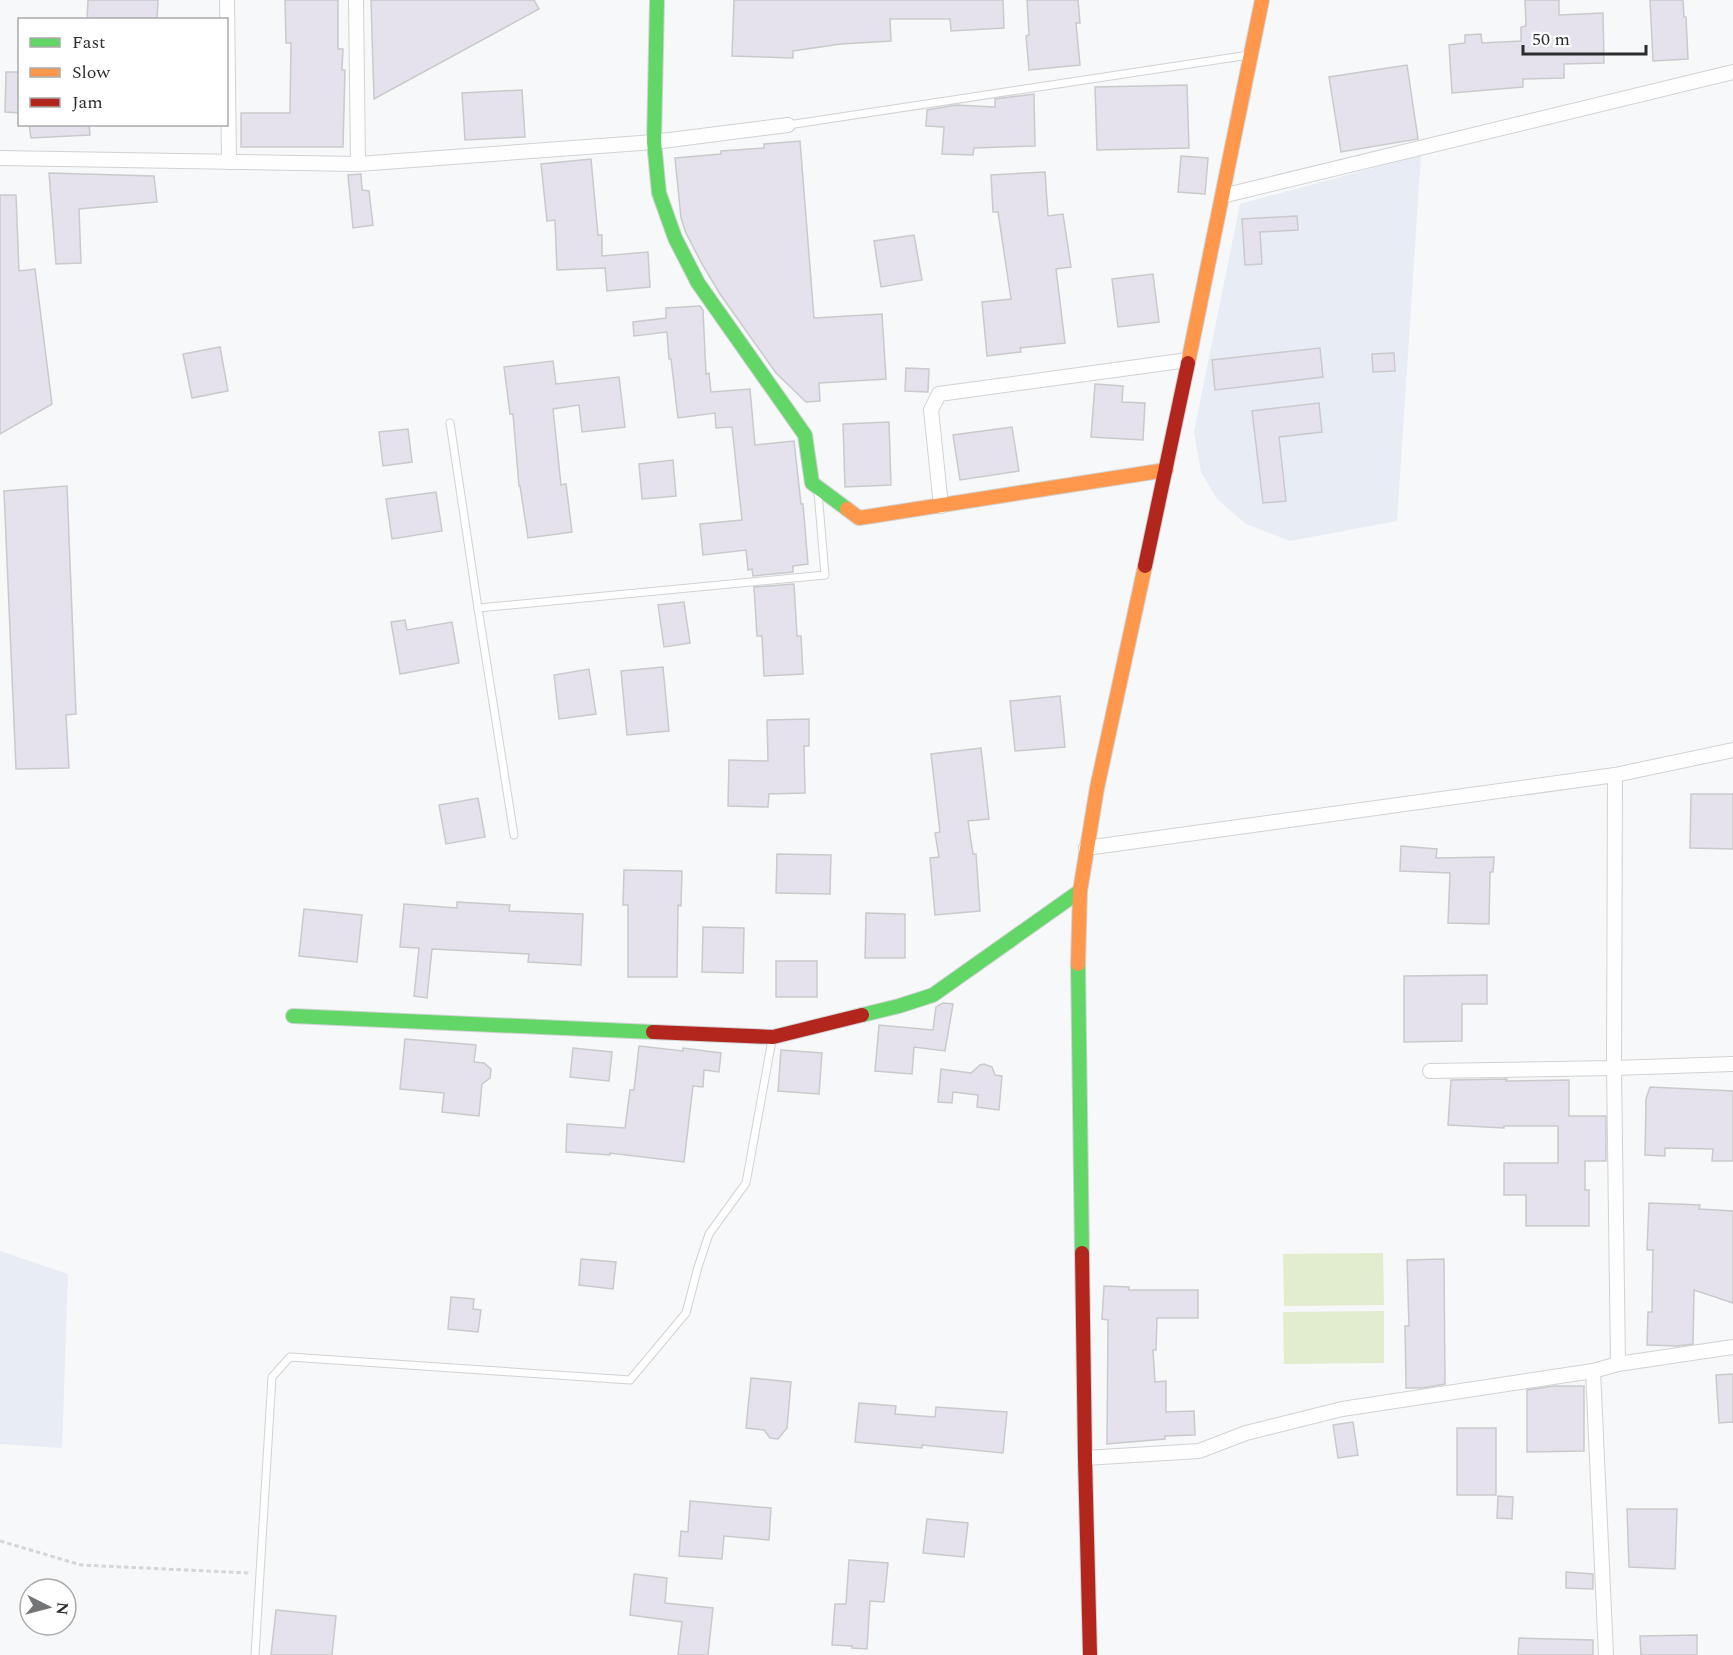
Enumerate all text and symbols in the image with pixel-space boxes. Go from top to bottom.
legend [18,18,228,126]
scale bar [1523,18,1646,56]
text: 50 m [1532,26,1570,53]
text: Fast [72,29,105,56]
text: Slow [72,59,111,86]
text: Jam [72,89,103,116]
north arrow [18,1577,78,1637]
text: N [49,1601,75,1616]

